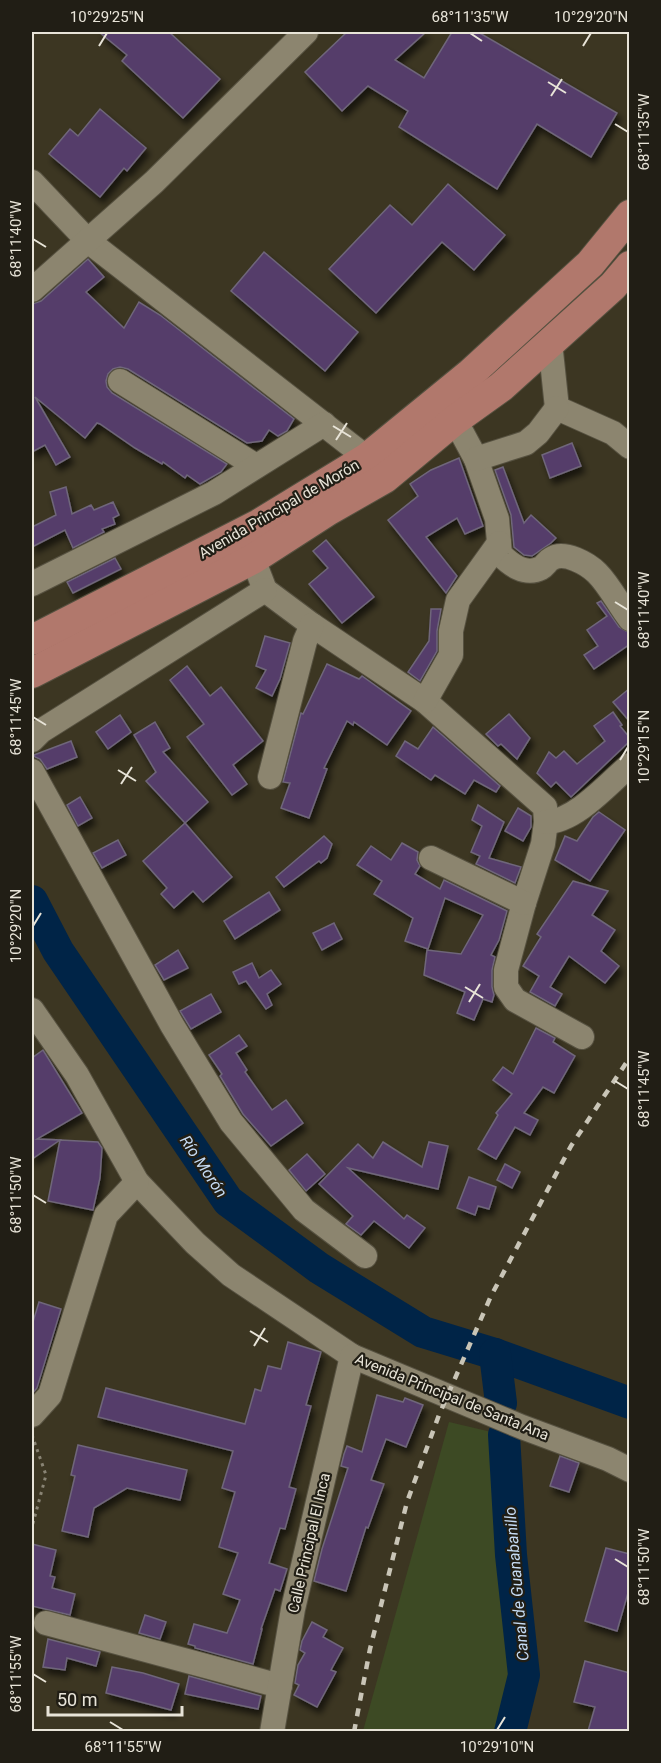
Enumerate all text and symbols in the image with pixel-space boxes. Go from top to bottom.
text: 10°29'25"N [70,8,144,26]
text: 68°11'35"W [432,8,508,26]
text: 10°29'20"N [554,8,628,26]
text: 68°11'35"W [635,94,653,170]
text: 68°11'40"W [7,201,25,277]
street label: Avenida Principal de Morón [196,456,362,562]
text: 68°11'40"W [635,572,653,648]
text: 68°11'45"W [7,679,25,755]
text: 10°29'15"N [635,710,653,784]
text: 10°29'20"N [7,889,25,963]
text: 68°11'45"W [635,1051,653,1127]
water label: Río Morón [176,1131,231,1201]
text: 68°11'50"W [7,1157,25,1233]
street label: Avenida Principal de Santa Ana [353,1350,551,1444]
street label: Calle Principal El Inca [284,1471,334,1615]
water label: Canal de Guanabanillo [500,1506,533,1662]
text: 68°11'50"W [635,1529,653,1605]
text: 68°11'55"W [7,1636,25,1712]
scale bar [48,1679,182,1717]
text: 50 m [57,1689,97,1710]
text: 68°11'55"W [85,1738,161,1756]
text: 10°29'10"N [460,1738,534,1756]

